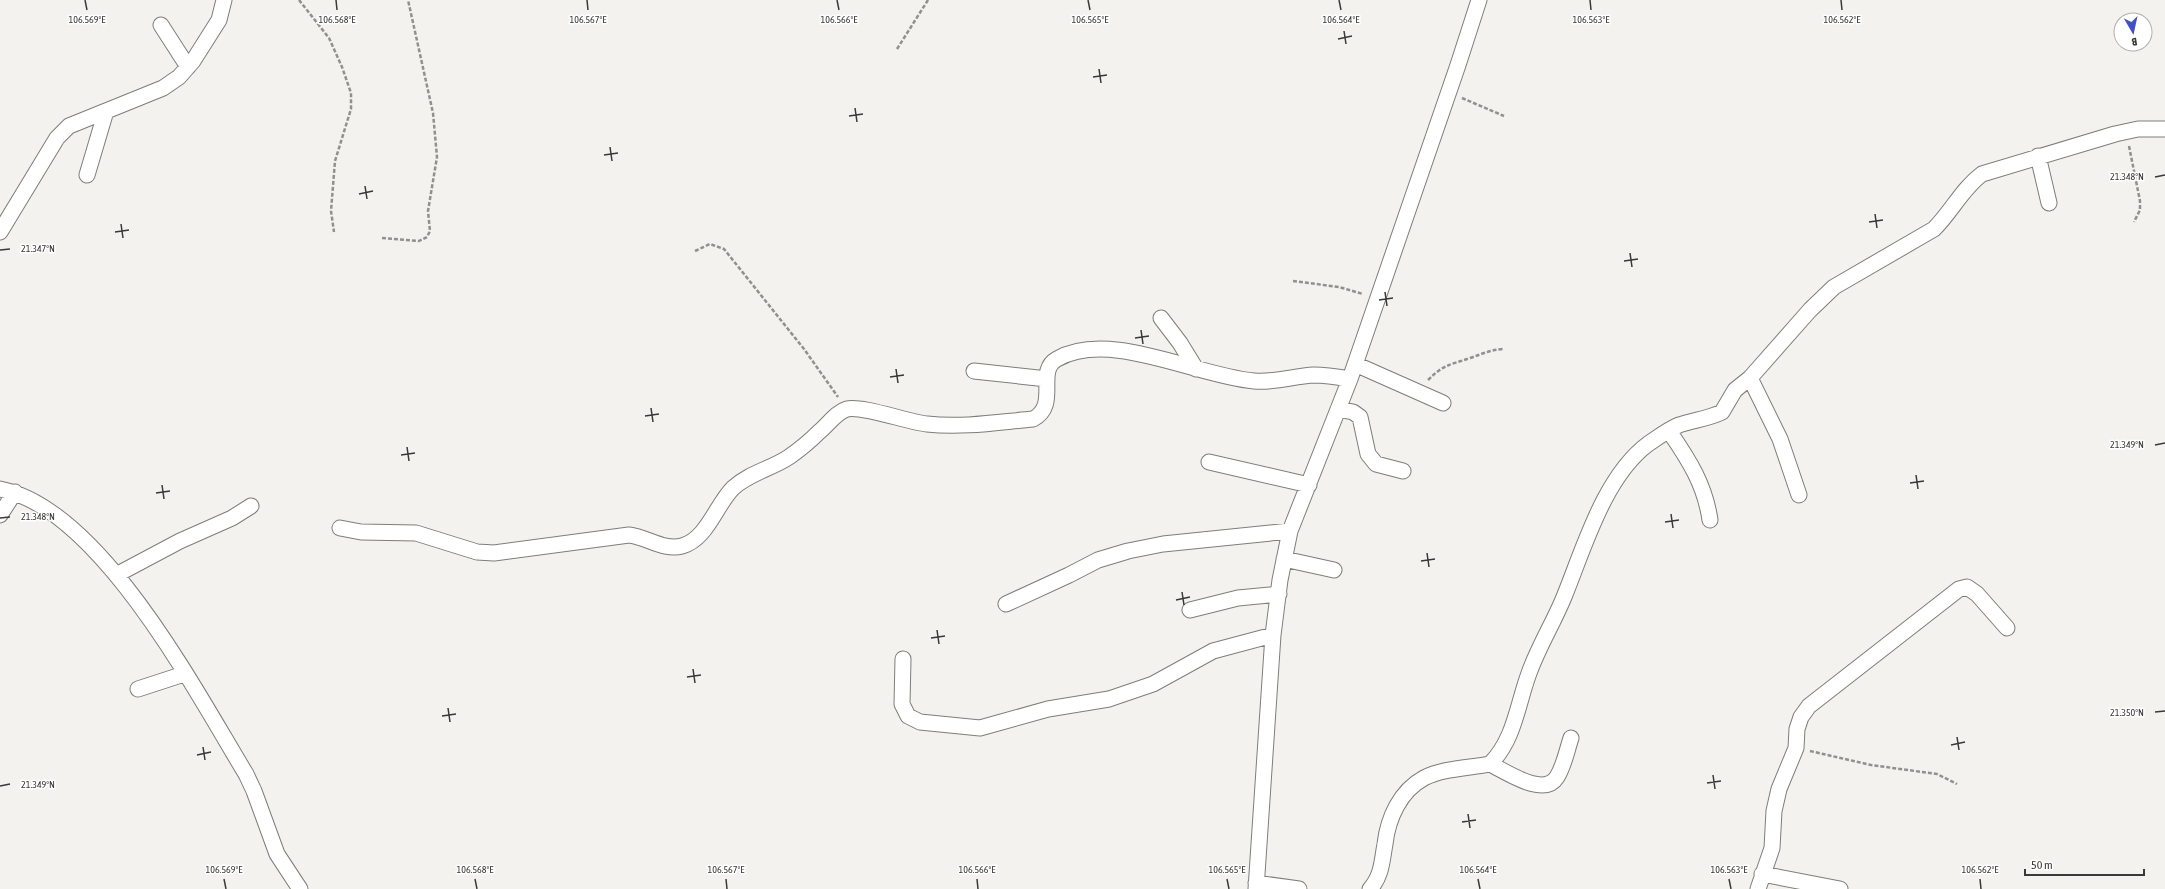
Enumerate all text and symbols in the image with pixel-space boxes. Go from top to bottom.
north arrow [2113,12,2153,52]
text: 106.569°E [69,14,106,25]
text: 106.568°E [319,14,356,25]
text: 106.567°E [570,14,607,25]
text: 106.566°E [821,14,858,25]
text: 106.565°E [1072,14,1109,25]
text: 106.564°E [1323,14,1360,25]
text: 106.563°E [1573,14,1610,25]
text: 106.562°E [1824,14,1861,25]
text: B [2130,36,2138,48]
text: 21.348°N [2110,171,2144,182]
text: 21.347°N [21,243,55,254]
text: 21.349°N [2110,439,2144,450]
text: 21.348°N [21,511,55,522]
text: 21.350°N [2110,707,2144,718]
text: 21.349°N [21,779,55,790]
scale bar [2025,851,2144,877]
text: 50 m [2031,858,2053,872]
text: 106.569°E [206,864,243,875]
text: 106.568°E [457,864,494,875]
text: 106.567°E [708,864,745,875]
text: 106.566°E [959,864,996,875]
text: 106.565°E [1209,864,1246,875]
text: 106.564°E [1460,864,1497,875]
text: 106.563°E [1711,864,1748,875]
text: 106.562°E [1962,864,1999,875]

